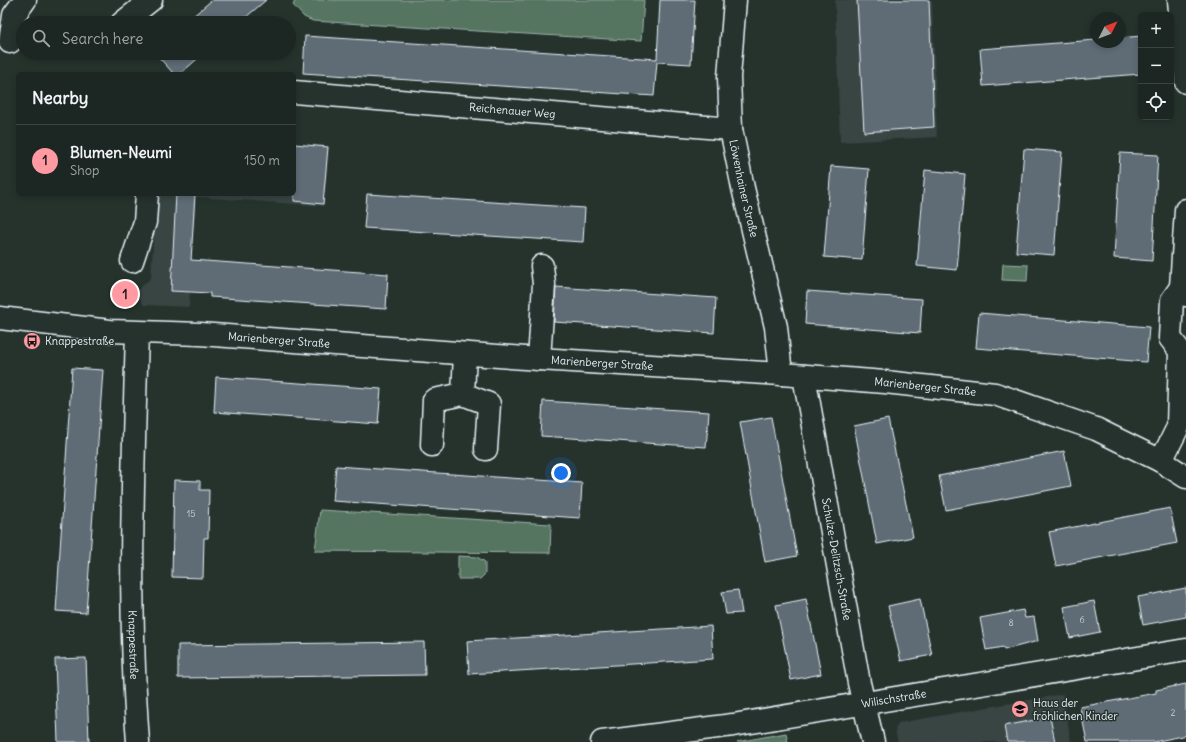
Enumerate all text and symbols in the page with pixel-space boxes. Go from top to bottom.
north arrow [1090,12,1126,48]
map controls [1138,12,1174,120]
button: + [1138,12,1174,48]
search box [16,16,296,60]
icon: search [30,27,52,49]
text: Search here [62,29,143,48]
button: − [1138,48,1174,84]
button: locate [1138,84,1174,120]
text: Nearby [32,87,88,109]
street label: Reichenauer Weg [468,100,556,121]
street label: Löwenhainer Straße [726,138,761,239]
text: Blumen-Neumi [70,143,172,162]
text: 1 [42,152,48,169]
text: 150 m [244,152,280,169]
text: Shop [70,162,99,179]
pin: 1 [112,279,138,309]
street label: Marienberger Straße [227,329,331,351]
bus stop icon: Knappestraße [22,331,42,351]
place label: Knappestraße [45,334,114,348]
street label: Marienberger Straße [551,353,654,373]
street label: Marienberger Straße [874,374,977,399]
your location [551,463,571,483]
street label: Schulze-Delitzsch-Straße [819,497,855,621]
house number: 15 [187,508,195,519]
street label: Knappestraße [125,610,141,680]
house number: 6 [1079,614,1085,625]
house number: 8 [1008,617,1014,628]
street label: Wilischstraße [860,686,927,711]
place label: Haus der fröhlichen Kinder [1033,696,1118,723]
school or university icon: Haus der fröhlichen Kinder [1010,699,1030,719]
house number: 2 [1171,707,1176,718]

